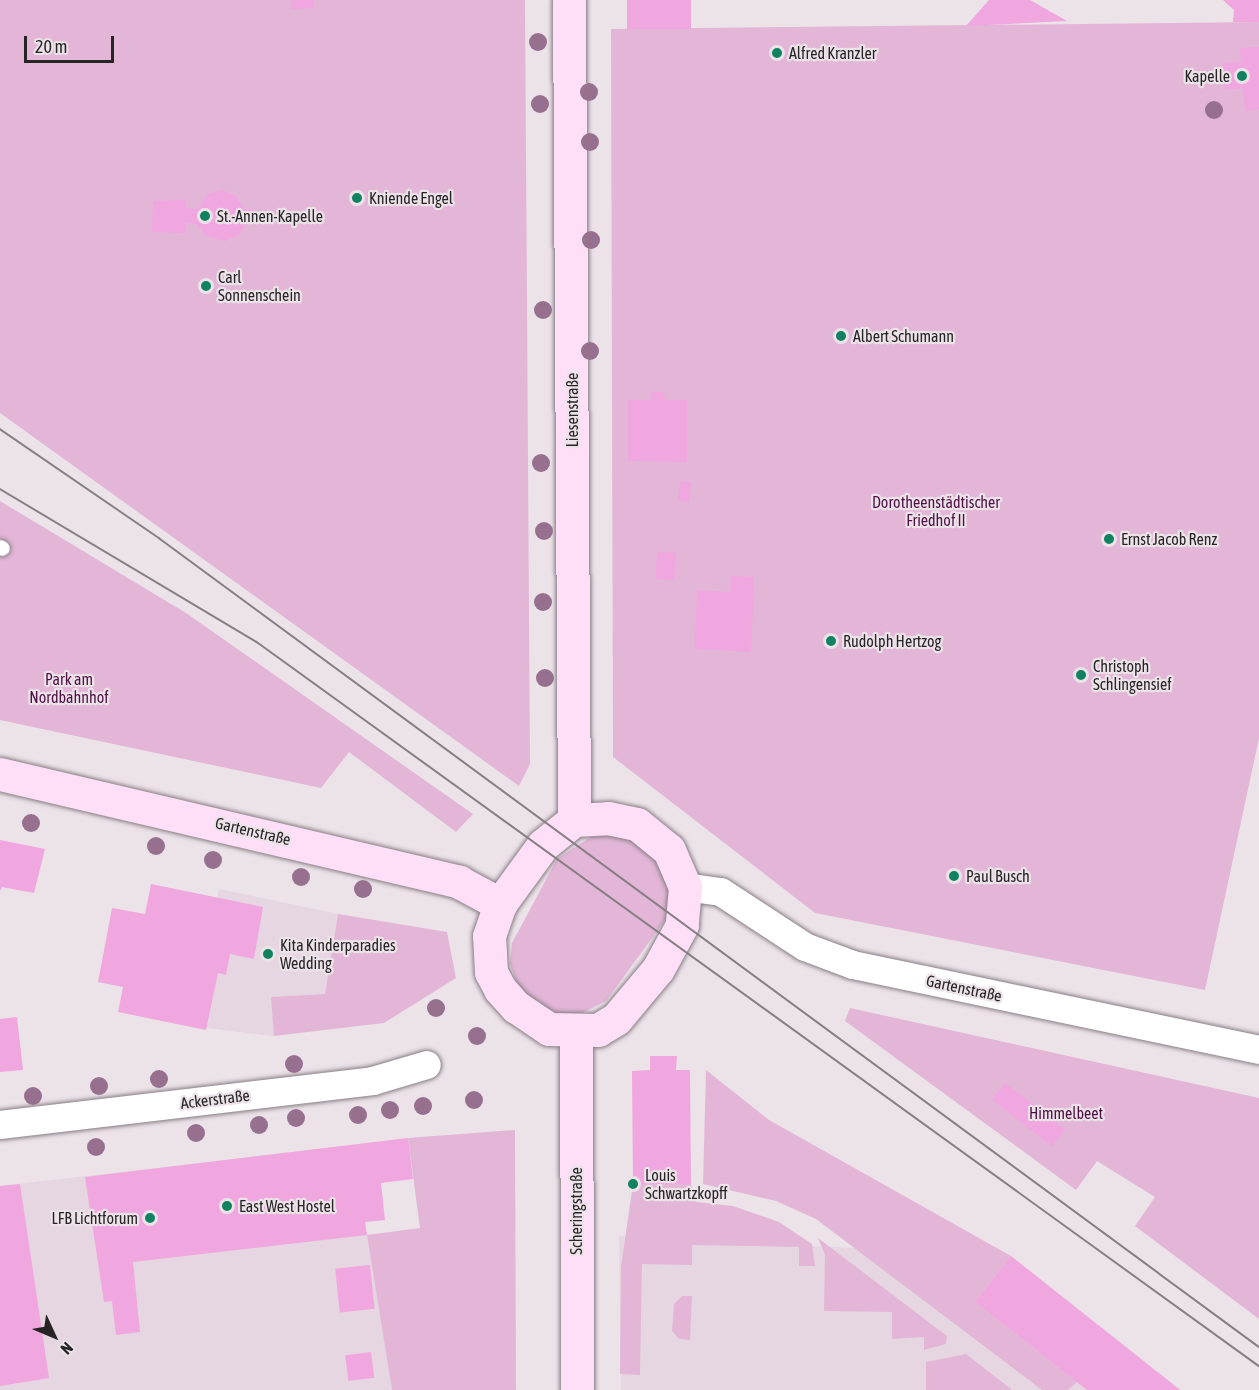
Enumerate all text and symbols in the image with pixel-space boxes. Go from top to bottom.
scale bar [27,24,117,62]
text: 20 m [35,36,67,57]
place label: Alfred Kranzler [789,43,876,63]
marker: Alfred Kranzler [770,46,784,60]
place label: Kapelle [1185,66,1230,86]
marker: Kapelle [1235,69,1249,83]
place label: Kniende Engel [369,188,453,208]
marker: Kniende Engel [350,191,364,205]
place label: St.-Annen-Kapelle [217,206,323,226]
marker: St.-Annen-Kapelle [198,209,212,223]
place label: Carl Sonnenschein [218,267,301,305]
marker: Carl Sonnenschein [199,279,213,293]
place label: Albert Schumann [853,326,954,346]
marker: Albert Schumann [834,329,848,343]
street label: Liesenstraße [562,373,582,447]
park label: Dorotheenstädtischer Friedhof II [872,492,1000,530]
place label: Ernst Jacob Renz [1121,529,1217,549]
marker: Ernst Jacob Renz [1102,532,1116,546]
place label: Rudolph Hertzog [843,631,941,651]
marker: Rudolph Hertzog [824,634,838,648]
place label: Christoph Schlingensief [1093,656,1172,694]
marker: Christoph Schlingensief [1074,668,1088,682]
park label: Park am Nordbahnhof [29,669,109,707]
street label: Gartenstraße [213,813,293,849]
place label: Paul Busch [966,866,1030,886]
marker: Paul Busch [947,869,961,883]
place label: Kita Kinderparadies Wedding [280,935,396,973]
marker: Kita Kinderparadies Wedding [261,947,275,961]
street label: Gartenstraße [924,971,1004,1005]
street label: Ackerstraße [179,1085,251,1113]
park label: Himmelbeet [1029,1103,1103,1123]
place label: Louis Schwartzkopff [645,1165,728,1203]
street label: Scheringstraße [566,1167,586,1255]
marker: Louis Schwartzkopff [626,1177,640,1191]
place label: East West Hostel [239,1196,335,1216]
marker: East West Hostel [220,1199,234,1213]
place label: LFB Lichtforum [52,1208,138,1228]
marker: LFB Lichtforum [143,1211,157,1225]
north arrow [24,1306,84,1366]
text: N [57,1339,77,1358]

